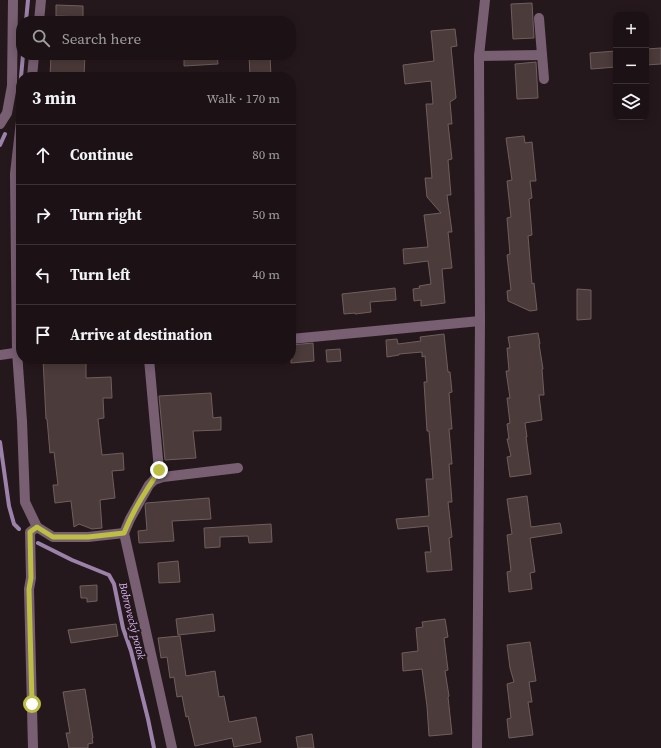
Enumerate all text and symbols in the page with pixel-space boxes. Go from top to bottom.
map controls [613,12,649,120]
button: + [613,12,649,48]
search box [16,16,296,60]
icon: search [30,27,52,49]
text: Search here [62,28,141,49]
button: − [613,48,649,84]
button: layers [613,84,649,120]
text: 3 min [32,86,76,110]
text: Walk · 170 m [207,90,280,107]
icon: ahead [32,144,54,166]
text: Continue [70,144,133,165]
text: 80 m [252,146,280,163]
icon: right [32,204,54,226]
text: Turn right [70,204,142,225]
text: 50 m [252,206,280,223]
icon: left [32,264,54,286]
text: Turn left [70,264,130,285]
text: 40 m [252,266,280,283]
icon: arrive [32,324,54,346]
text: Arrive at destination [70,324,212,345]
route end [150,461,168,479]
water label: Bobrovecký potok [115,580,149,662]
route start [23,695,41,713]

